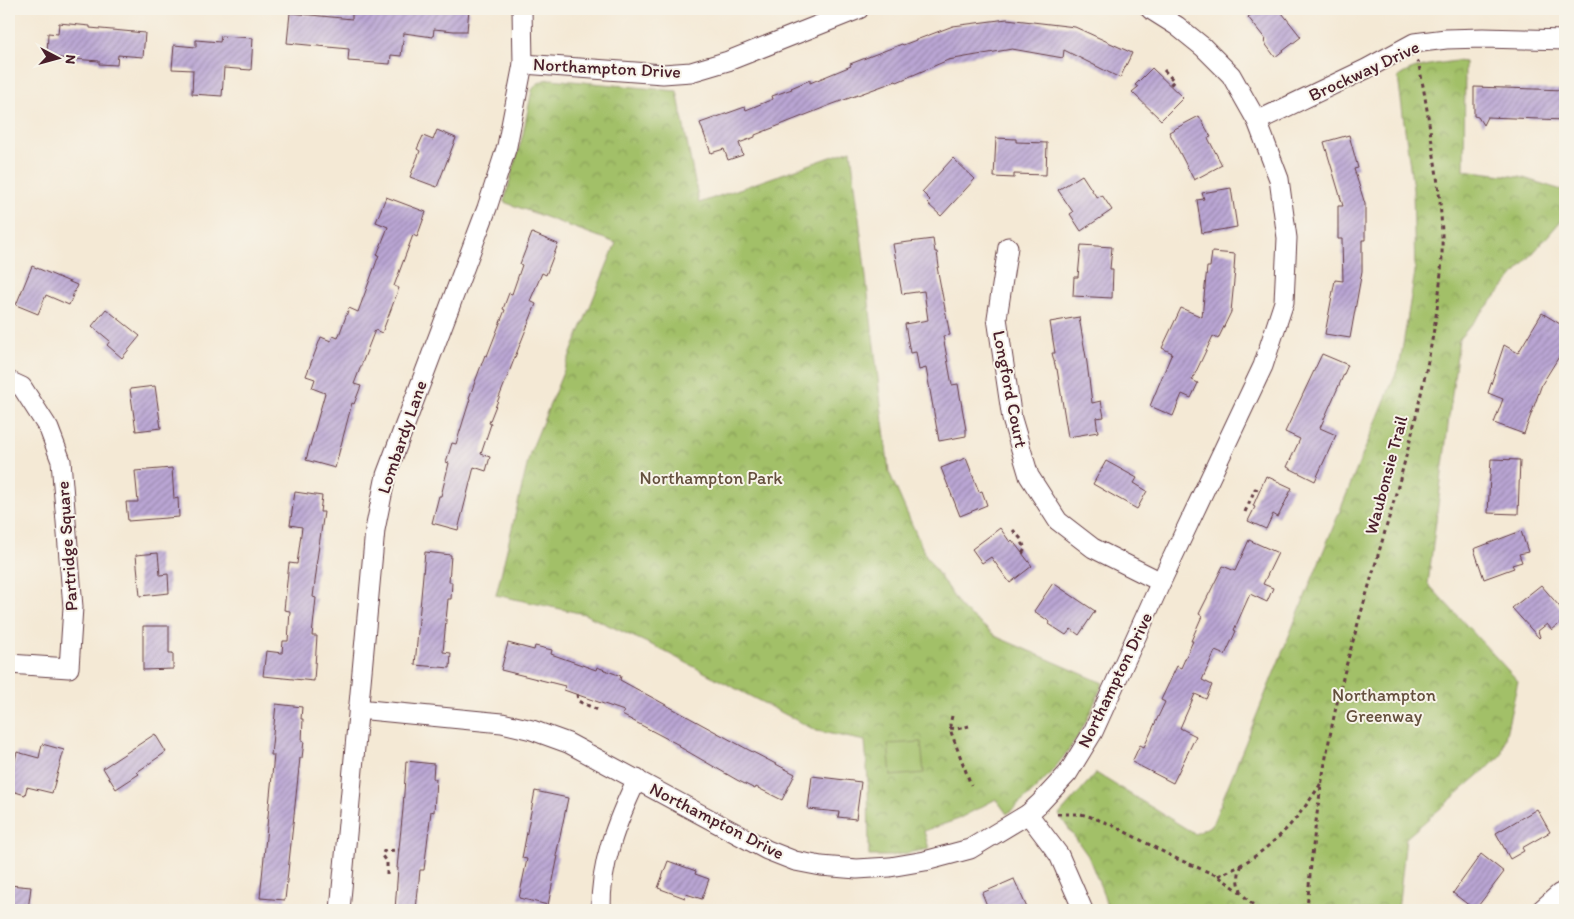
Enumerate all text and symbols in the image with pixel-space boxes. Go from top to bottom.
north arrow [32,32,82,82]
street label: Brockway Drive [1305,36,1423,106]
street label: Northampton Drive [533,53,681,83]
text: N [61,54,79,65]
street label: Longford Court [988,328,1032,450]
street label: Lombardy Lane [372,377,432,497]
street label: Waubonsie Trail [1360,413,1412,537]
park label: Northampton Park [640,467,783,489]
street label: Partridge Square [51,480,83,612]
street label: Northampton Drive [1073,609,1157,751]
park label: Northampton Greenway [1332,684,1436,727]
street label: Northampton Drive [646,778,788,864]

